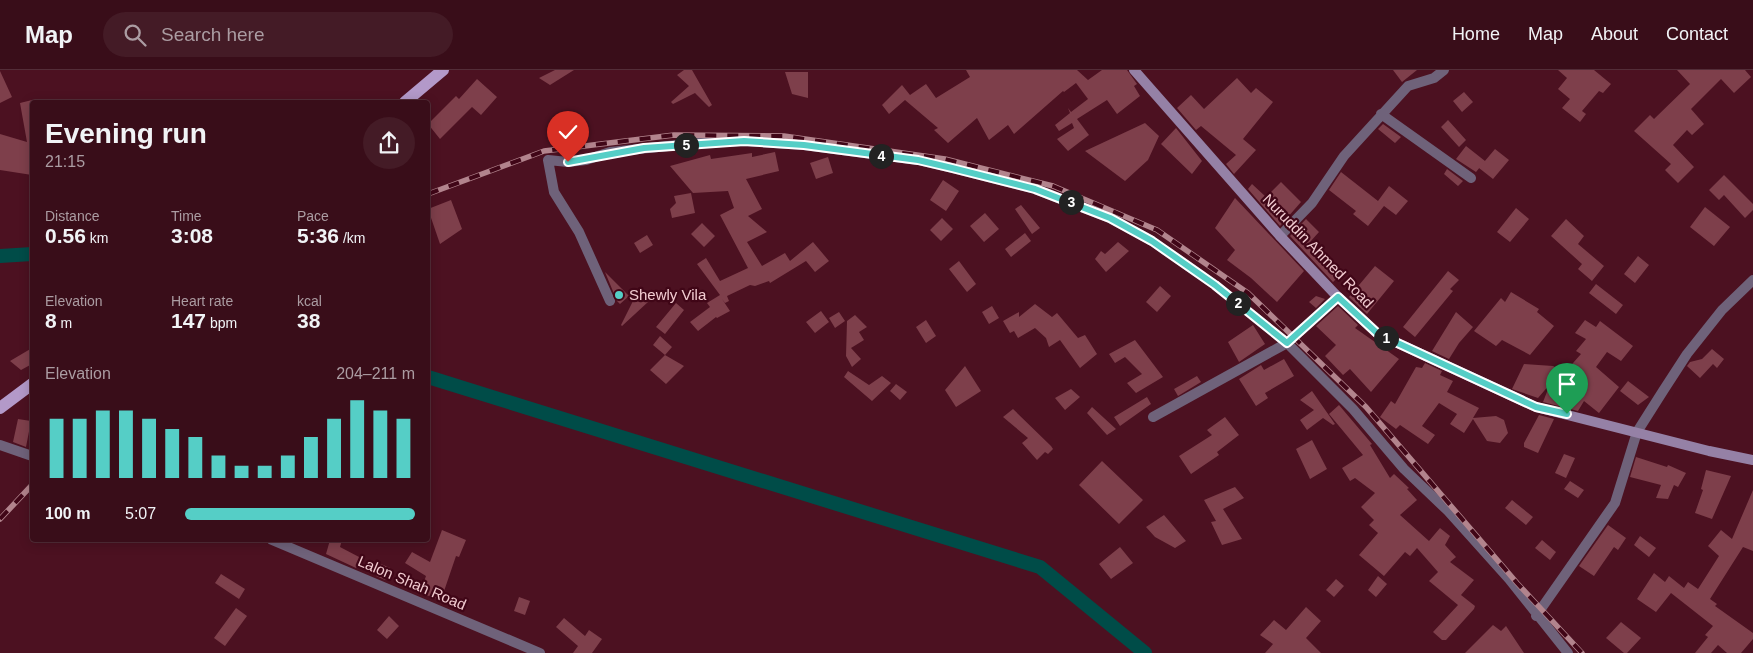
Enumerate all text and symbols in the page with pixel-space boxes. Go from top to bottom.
search box [103,12,453,57]
text: Map [25,21,73,48]
icon: search [121,21,149,49]
text: Search here [161,24,265,45]
text: Home [1452,24,1500,44]
text: Map [1528,24,1563,44]
text: About [1591,24,1638,44]
text: Contact [1666,24,1728,44]
pin [547,111,589,162]
button: share [363,117,415,169]
text: Evening run [45,118,207,149]
icon: check [554,118,582,146]
pin: 5 [674,132,698,158]
text: 5 [683,137,690,153]
pin: 4 [868,144,894,168]
text: 4 [878,148,885,164]
text: 21:15 [45,153,85,170]
pin: 3 [1058,190,1084,214]
street label: Nuruddin Ahmed Road [1260,190,1377,311]
text: 3 [1068,194,1075,210]
text: Distance [45,208,99,224]
text: Time [171,208,202,224]
text: Pace [297,208,329,224]
text: 0.56 [45,224,86,247]
text: 3:08 [171,224,213,247]
text: 5:36 [297,224,339,247]
text: km [86,230,108,246]
text: /km [339,230,365,246]
place label: Shewly Vila [629,286,707,303]
marker: Shewly Vila [613,289,625,301]
pin: 2 [1226,290,1250,316]
text: Elevation [45,293,103,309]
text: Heart rate [171,293,233,309]
text: kcal [297,293,322,309]
text: 2 [1235,295,1242,311]
text: 8 [45,309,57,332]
text: 147 [171,309,206,332]
text: 38 [297,309,320,332]
text: m [57,315,72,331]
text: bpm [206,315,237,331]
pin: 1 [1374,326,1398,350]
text: 1 [1383,330,1390,346]
pin [1546,363,1588,414]
text: Elevation [45,365,111,382]
text: 204–211 m [336,365,415,382]
icon: arrive [1553,370,1581,398]
text: 100 m [45,505,90,522]
text: 5:07 [125,505,156,522]
street label: Lalon Shah Road [356,552,469,613]

